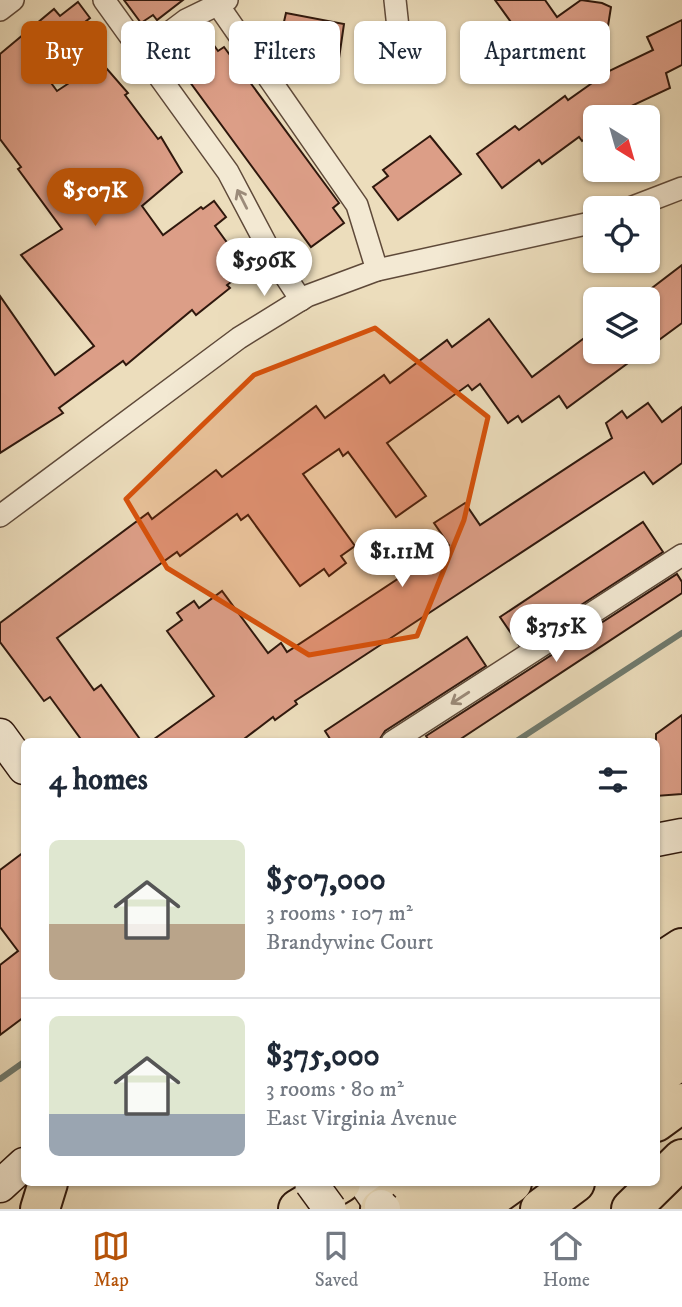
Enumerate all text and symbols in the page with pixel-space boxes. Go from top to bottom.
chip: Buy [21,21,107,84]
chip: Rent [121,21,215,84]
chip: Filters [229,21,340,84]
chip: New [354,21,446,84]
chip: Apartment [460,21,610,84]
north arrow [583,105,660,182]
map controls [583,105,660,364]
pin: $507K [46,168,144,228]
text: $507K [63,176,127,205]
one-way arrow [235,189,248,210]
button: locate [583,196,660,273]
pin: $596K [215,238,313,298]
text: $596K [232,246,296,275]
button: layers [583,287,660,364]
pin: $1.11M [345,530,459,589]
text: $1.11M [370,537,434,566]
pin: $375K [507,604,605,664]
text: $375K [526,612,586,641]
one-way arrow [451,691,470,706]
icon: filters [594,761,632,799]
text: 4 homes [49,762,148,799]
text: $507,000 [266,862,386,899]
icon: home [105,868,189,952]
text: 3 rooms · 107 m² [266,899,413,928]
text: Brandywine Court [266,928,433,957]
text: $375,000 [266,1038,380,1075]
icon: home [105,1044,189,1128]
text: 3 rooms · 80 m² [266,1075,404,1104]
text: East Virginia Avenue [266,1104,457,1133]
tab: Map [92,1227,130,1292]
tab: Saved [315,1227,358,1292]
tab: Home [543,1227,590,1292]

